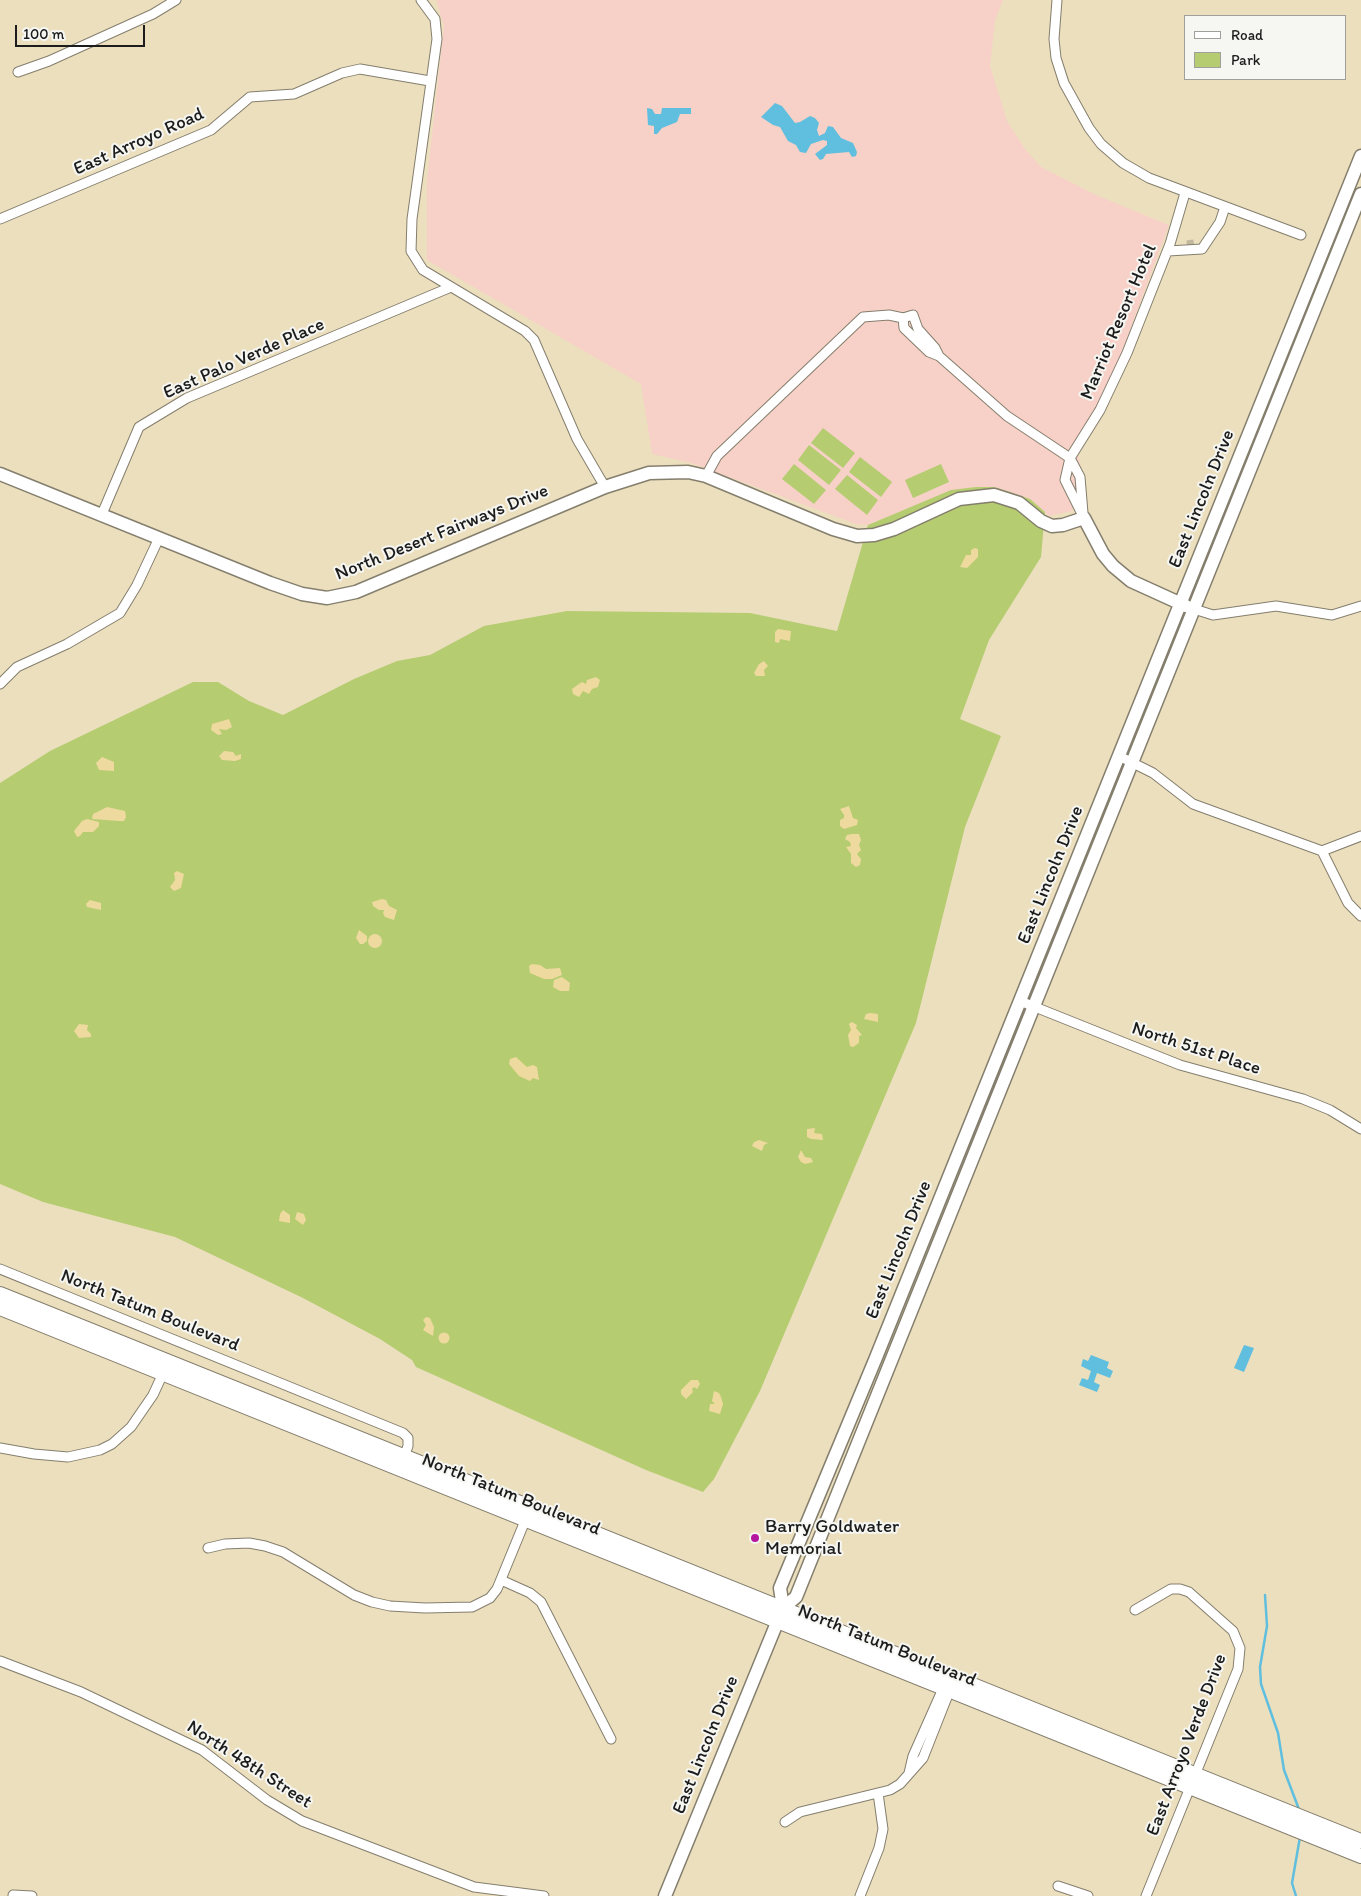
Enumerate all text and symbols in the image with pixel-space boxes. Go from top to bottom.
scale bar [18,15,148,47]
legend [1184,15,1346,80]
text: 100 m [23,25,64,43]
text: Road [1231,26,1263,44]
text: Park [1231,51,1261,69]
street label: East Arroyo Road [70,103,208,181]
street label: Marriot Resort Hotel [1076,241,1162,403]
street label: East Palo Verde Place [160,313,328,405]
street label: East Lincoln Drive [1164,427,1240,571]
street label: North Desert Fairways Drive [332,480,552,586]
street label: East Lincoln Drive [1013,803,1089,947]
street label: North 51st Place [1129,1017,1263,1081]
street label: East Lincoln Drive [861,1178,937,1322]
street label: North Tatum Boulevard [57,1265,243,1357]
street label: North Tatum Boulevard [418,1449,604,1541]
place label: Barry Goldwater Memorial [765,1516,899,1560]
marker: Barry Goldwater Memorial [749,1532,761,1544]
street label: North Tatum Boulevard [794,1600,980,1692]
street label: East Arroyo Verde Drive [1142,1651,1232,1839]
street label: East Lincoln Drive [668,1673,744,1817]
street label: North 48th Street [182,1716,316,1814]

